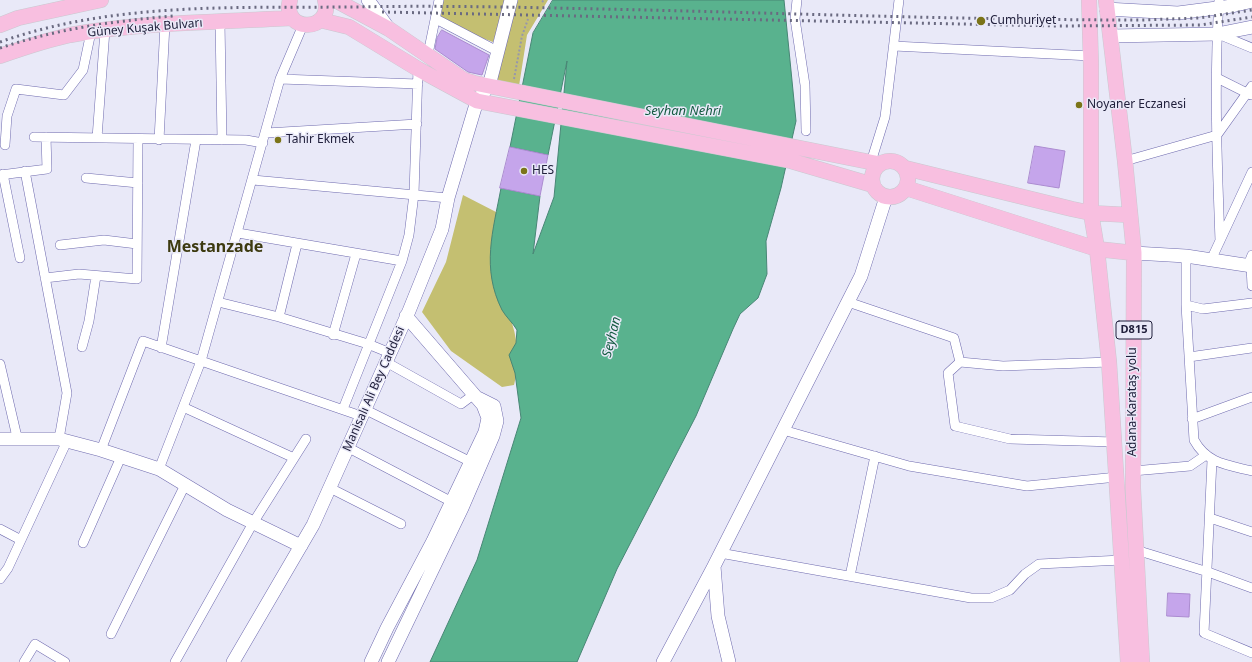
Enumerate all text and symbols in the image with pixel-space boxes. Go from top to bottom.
place label: Cumhuriyet [990,14,1056,28]
marker: Cumhuriyet [975,15,987,27]
street label: Güney Kuşak Bulvarı [87,16,203,40]
place label: Noyaner Eczanesi [1087,98,1186,112]
marker: Noyaner Eczanesi [1074,100,1084,110]
water label: Seyhan Nehri [645,103,721,119]
place label: Tahir Ekmek [286,133,355,147]
marker: Tahir Ekmek [273,135,283,145]
place label: HES [532,164,554,178]
marker: HES [519,166,529,176]
district label: Mestanzade [167,237,263,257]
water label: Seyhan [599,315,625,359]
road number: D815 [1116,321,1152,339]
street label: Manisalı Ali Bey Caddesi [340,324,408,454]
street label: Adana-Karataş yolu [1126,347,1140,457]

